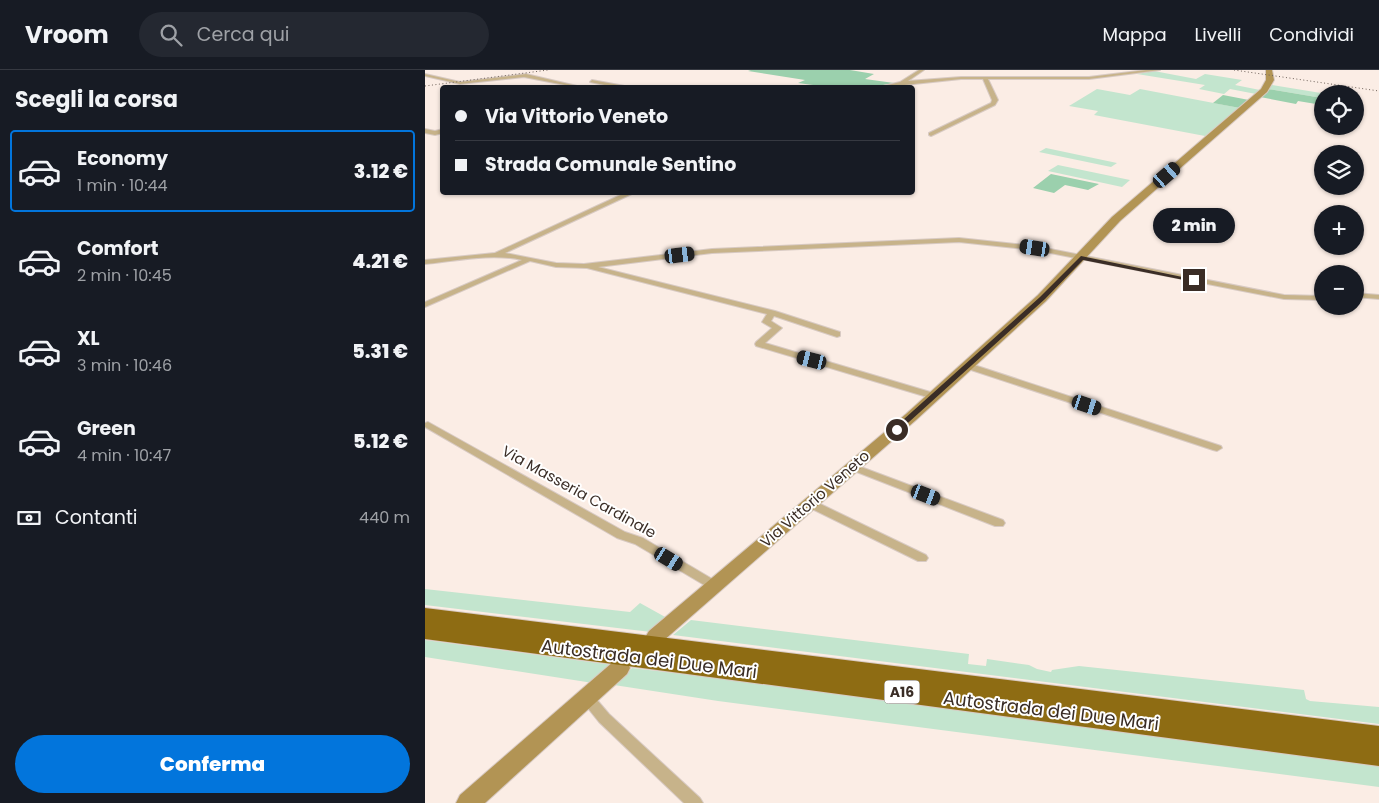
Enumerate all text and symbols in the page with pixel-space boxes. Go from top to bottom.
search box [139,12,489,57]
text: Vroom [25,18,109,51]
icon: search [157,21,185,49]
text: Cerca qui [197,21,289,48]
text: Mappa [1102,22,1167,47]
text: Livelli [1195,22,1241,47]
text: Condividi [1269,22,1354,47]
text: Scegli la corsa [15,84,178,115]
map controls [1314,85,1364,315]
button: locate [1314,85,1364,135]
text: Via Vittorio Veneto [485,103,668,130]
text: Economy [77,145,168,172]
button: layers [1314,145,1364,195]
icon: car [17,149,62,194]
text: Strada Comunale Sentino [485,151,736,178]
text: 3.12 € [354,158,408,185]
car [1150,159,1183,191]
text: 1 min · 10:44 [77,174,168,197]
button: + [1314,205,1364,255]
callout: 2 min [1153,208,1235,242]
text: 2 min [1171,214,1217,237]
text: Comfort [77,235,159,262]
car [1019,238,1050,258]
icon: car [17,239,62,284]
car [664,246,695,264]
text: 4.21 € [352,248,408,275]
text: 2 min · 10:45 [77,264,172,287]
button: − [1314,265,1364,315]
route end [1183,269,1205,291]
text: XL [77,325,100,352]
icon: car [17,329,62,374]
text: 5.31 € [352,338,408,365]
car [795,349,828,371]
text: 3 min · 10:46 [77,354,172,377]
car [1070,393,1103,417]
text: Green [77,415,136,442]
icon: car [17,419,62,464]
route start [886,419,908,441]
text: 5.12 € [353,428,408,455]
street label: Via Masseria Cardinale [498,440,660,543]
text: 4 min · 10:47 [77,444,171,467]
street label: Via Vittorio Veneto [755,445,874,552]
car [909,483,942,507]
icon: cash [15,504,43,532]
text: Contanti [55,504,138,531]
text: 440 m [359,506,410,529]
car [652,545,685,573]
street label: Autostrada dei Due Mari [540,633,758,684]
road number: A16 [885,680,919,704]
street label: Autostrada dei Due Mari [942,685,1160,736]
button: Conferma [15,735,410,793]

